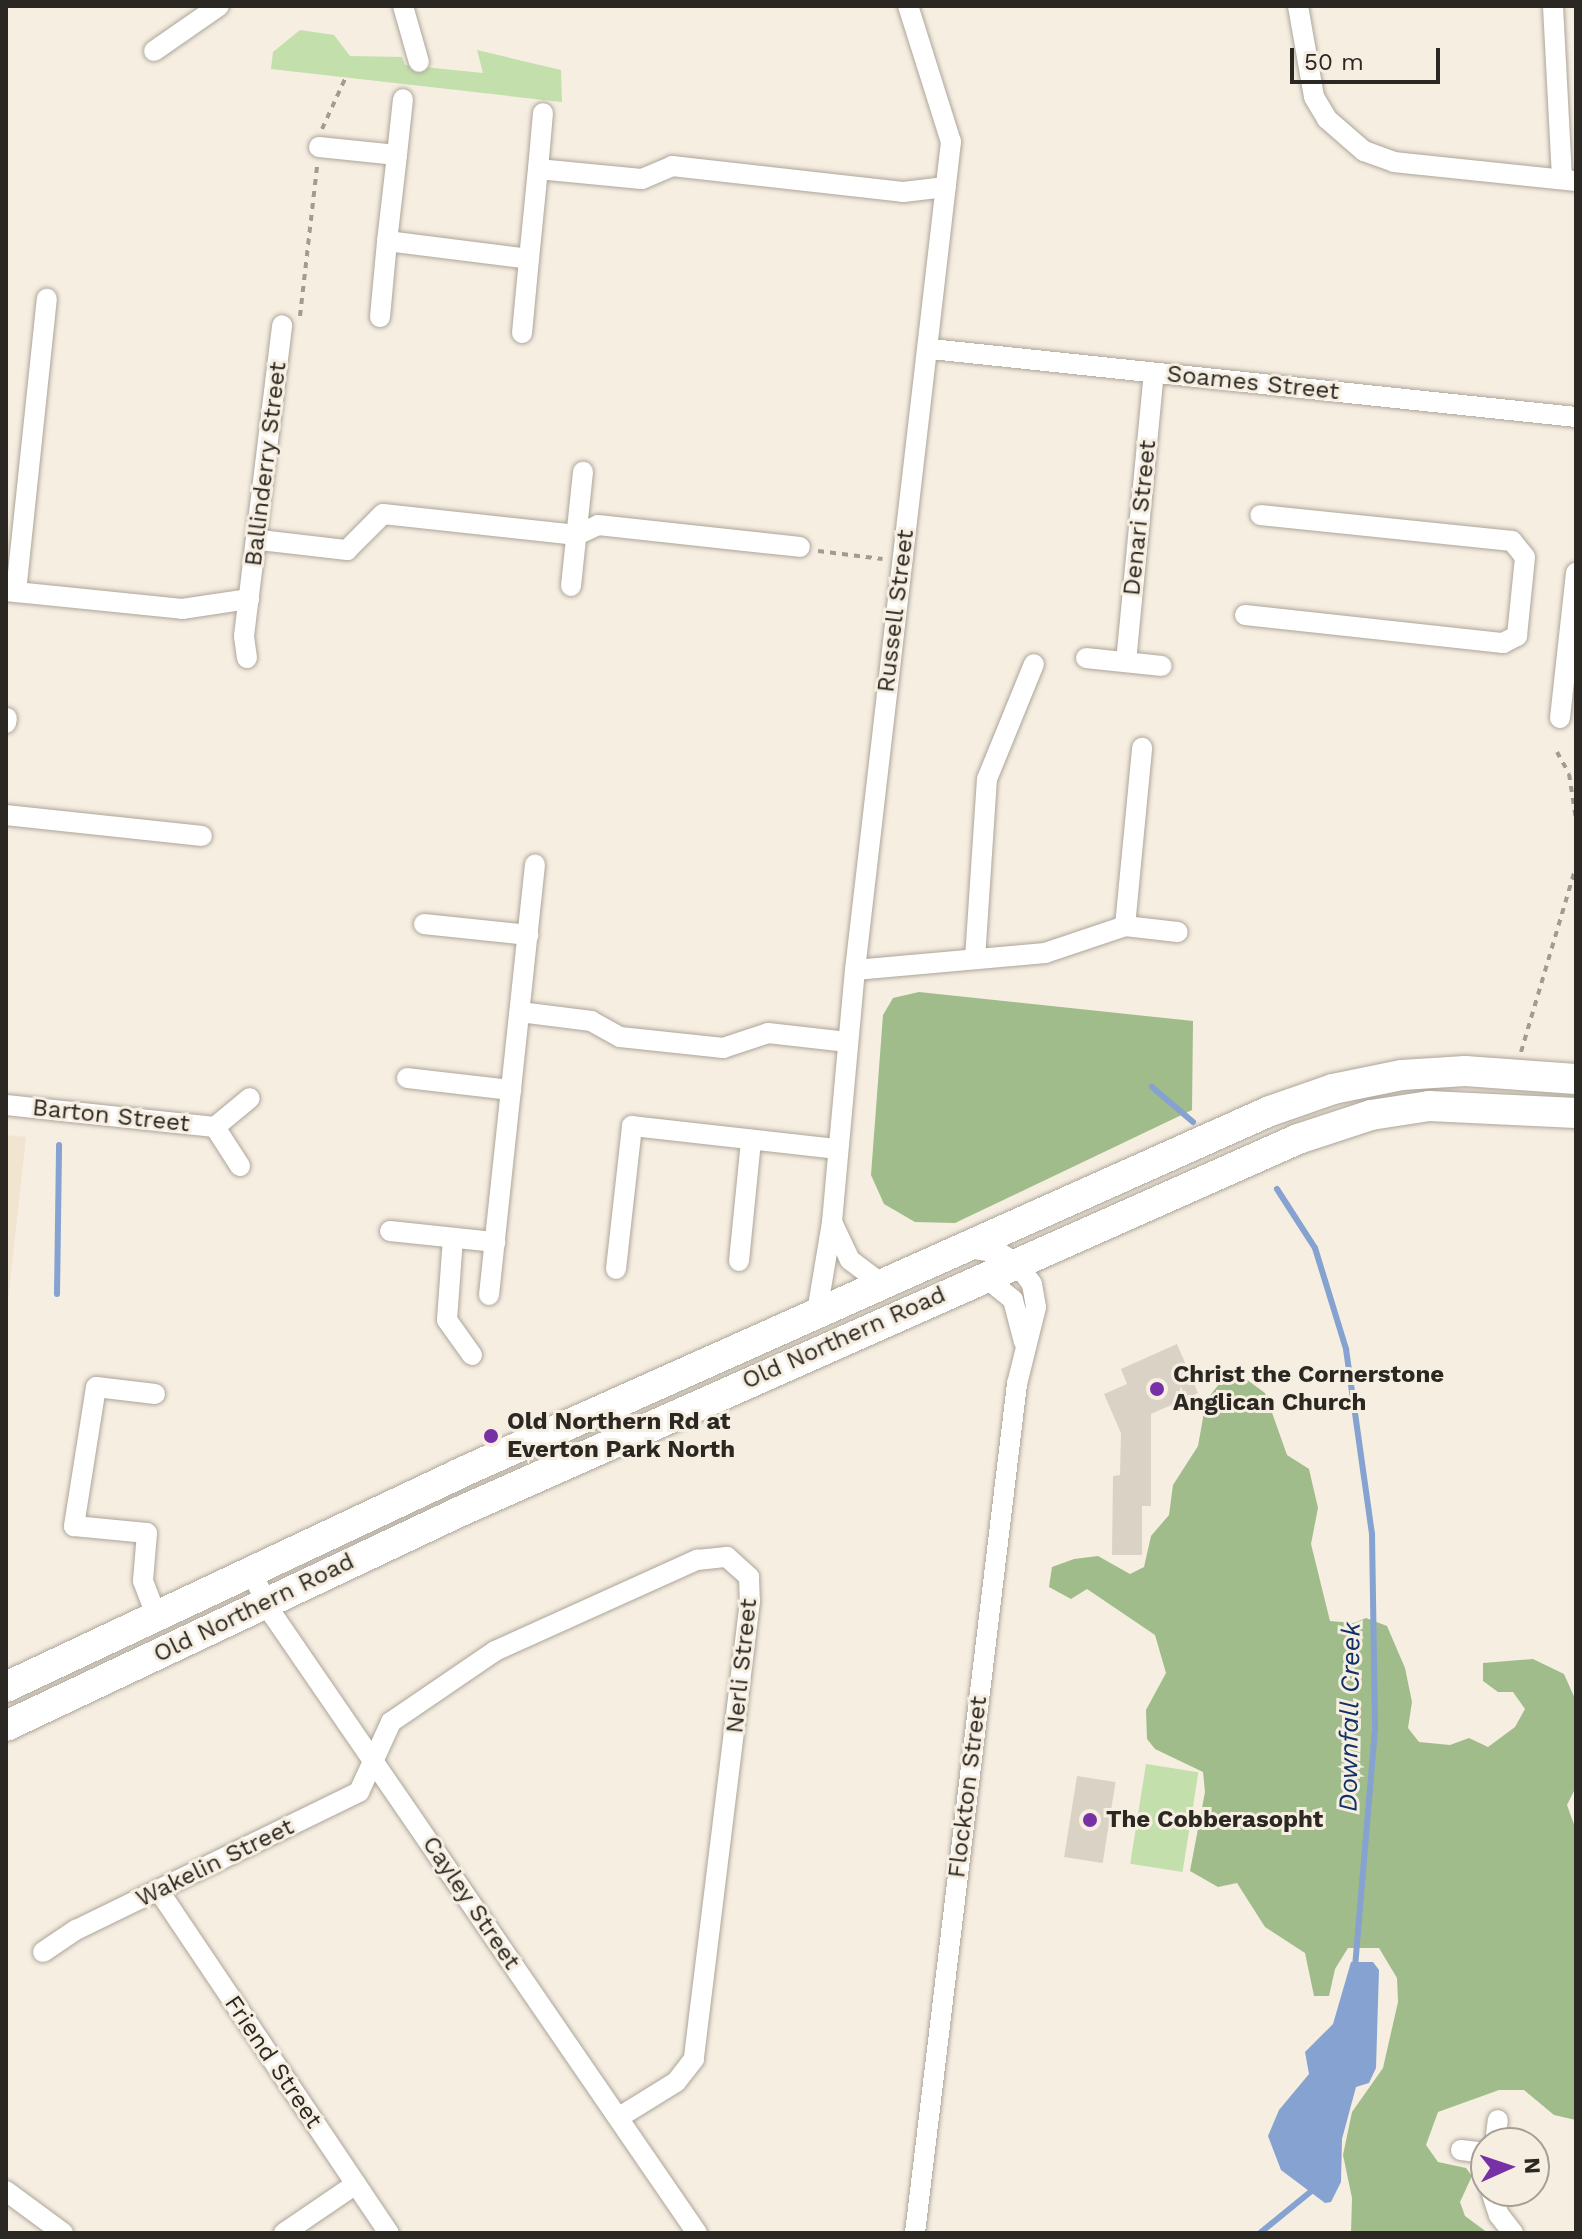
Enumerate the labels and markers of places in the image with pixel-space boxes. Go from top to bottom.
place label: Christ the Cornerstone Anglican Church [1173,1361,1444,1417]
marker: Christ the Cornerstone Anglican Church [1148,1380,1166,1398]
place label: Old Northern Rd at Everton Park North [507,1408,735,1464]
marker: Old Northern Rd at Everton Park North [482,1427,500,1445]
place label: The Cobberasopht [1106,1806,1323,1834]
marker: The Cobberasopht [1081,1811,1099,1829]

